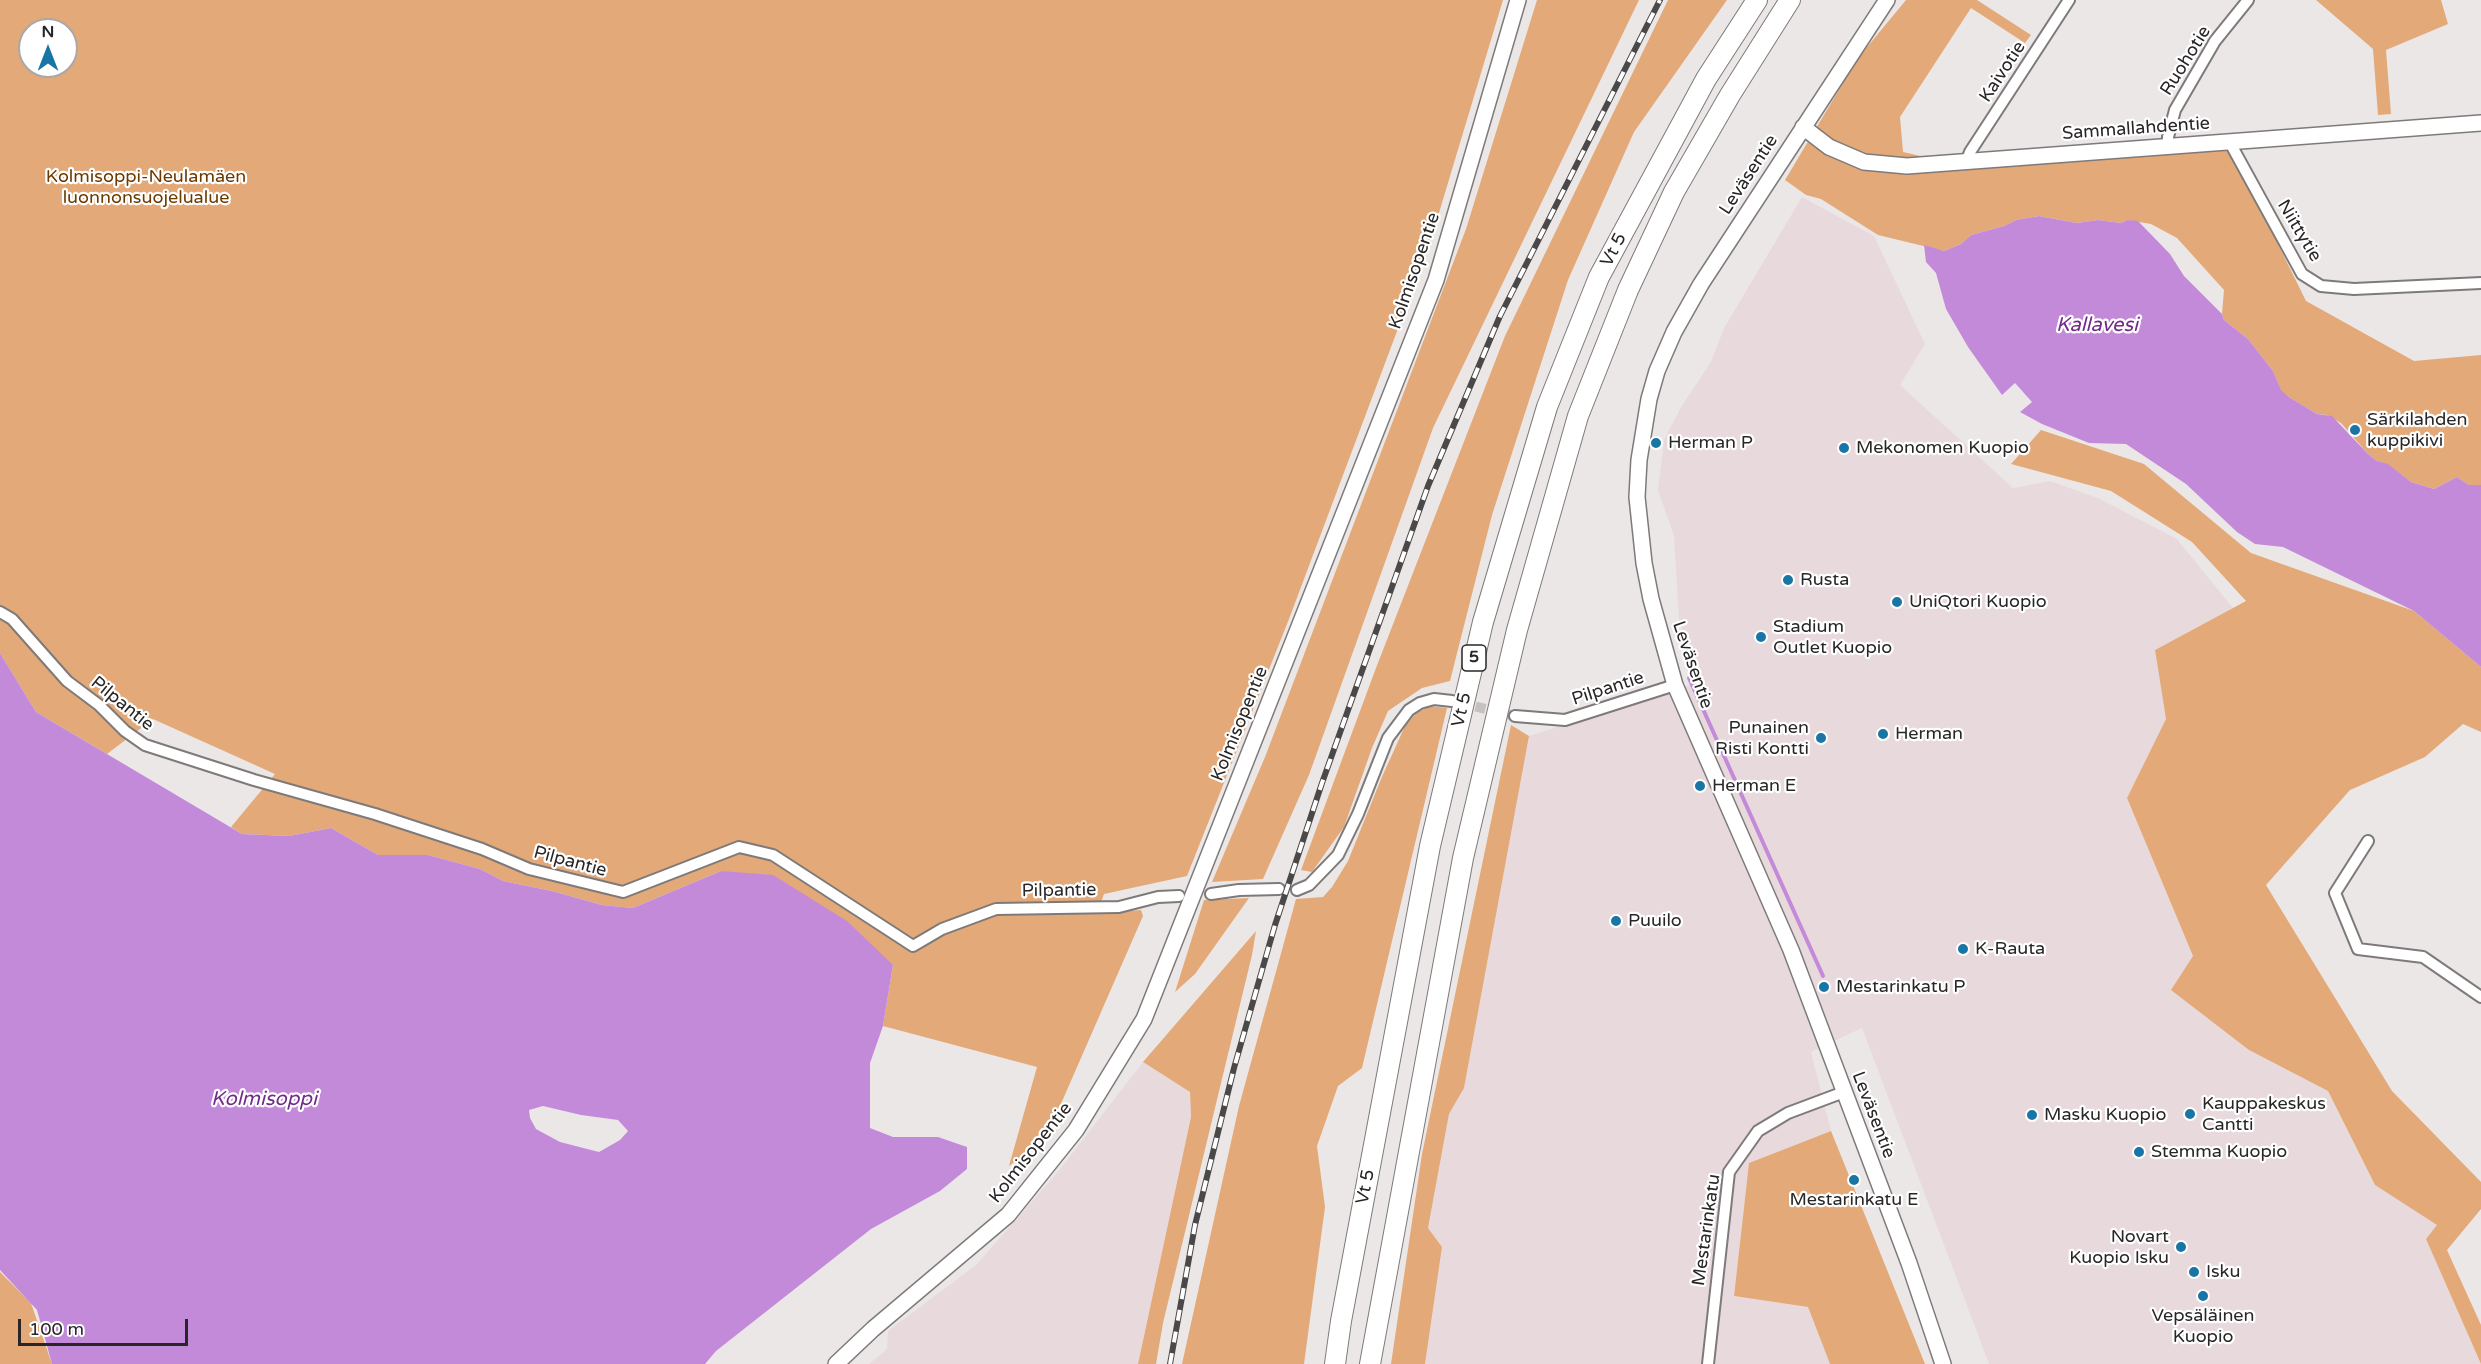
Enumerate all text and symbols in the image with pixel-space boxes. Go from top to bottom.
north arrow [18,18,78,78]
text: N [42,22,54,42]
street label: Ruohotie [2156,22,2216,100]
street label: Kaivotie [1975,37,2031,107]
street label: Sammallahdentie [2061,113,2211,145]
street label: Leväsentie [1715,131,1783,219]
park label: Kolmisoppi-Neulamäen luonnonsuojelualue [46,166,246,208]
street label: Niittytie [2272,196,2326,266]
street label: Kolmisopentie [1385,210,1445,332]
street label: Vt 5 [1596,230,1632,270]
water label: Kallavesi [2056,314,2138,338]
place label: Särkilahden kuppikivi [2367,409,2467,452]
marker: Särkilahden kuppikivi [2348,423,2362,437]
place label: Herman P [1668,432,1753,454]
marker: Herman P [1649,436,1663,450]
place label: Mekonomen Kuopio [1856,437,2029,459]
marker: Mekonomen Kuopio [1837,441,1851,455]
place label: Rusta [1800,569,1849,591]
marker: Rusta [1781,573,1795,587]
place label: UniQtori Kuopio [1909,591,2047,613]
marker: UniQtori Kuopio [1890,595,1904,609]
place label: Stadium Outlet Kuopio [1773,616,1892,658]
street label: Leväsentie [1667,618,1717,712]
marker: Stadium Outlet Kuopio [1754,630,1768,644]
road number: 5 [1462,645,1486,671]
street label: Kolmisopentie [1207,663,1273,785]
street label: Pilpantie [1569,667,1647,711]
street label: Pilpantie [86,672,158,736]
street label: Vt 5 [1448,691,1476,729]
place label: Punainen Risti Kontti [1715,717,1809,760]
place label: Herman [1895,723,1963,745]
marker: Herman [1876,727,1890,741]
marker: Punainen Risti Kontti [1814,731,1828,745]
place label: Herman E [1712,775,1796,797]
marker: Herman E [1693,779,1707,793]
street label: Pilpantie [531,842,609,882]
street label: Pilpantie [1021,880,1097,902]
place label: Puuilo [1628,910,1682,932]
marker: Puuilo [1609,914,1623,928]
place label: K-Rauta [1975,938,2045,960]
marker: K-Rauta [1956,942,1970,956]
place label: Mestarinkatu P [1836,976,1965,998]
marker: Mestarinkatu P [1817,980,1831,994]
street label: Leväsentie [1847,1069,1899,1161]
water label: Kolmisoppi [211,1088,317,1112]
place label: Kauppakeskus Cantti [2202,1093,2326,1136]
street label: Kolmisopentie [985,1098,1077,1208]
place label: Masku Kuopio [2044,1104,2166,1126]
marker: Kauppakeskus Cantti [2183,1107,2197,1121]
marker: Masku Kuopio [2025,1108,2039,1122]
place label: Stemma Kuopio [2151,1141,2287,1163]
marker: Stemma Kuopio [2132,1145,2146,1159]
street label: Vt 5 [1352,1168,1380,1206]
street label: Mestarinkatu [1688,1173,1726,1287]
marker: Mestarinkatu E [1847,1173,1861,1187]
place label: Mestarinkatu E [1790,1189,1918,1211]
place label: Novart Kuopio Isku [2069,1226,2169,1268]
marker: Novart Kuopio Isku [2174,1240,2188,1254]
place label: Isku [2206,1261,2240,1283]
marker: Isku [2187,1265,2201,1279]
marker: Vepsäläinen Kuopio [2196,1289,2210,1303]
place label: Vepsäläinen Kuopio [2152,1305,2254,1348]
scale bar [21,1307,190,1345]
text: 100 m [29,1318,84,1340]

